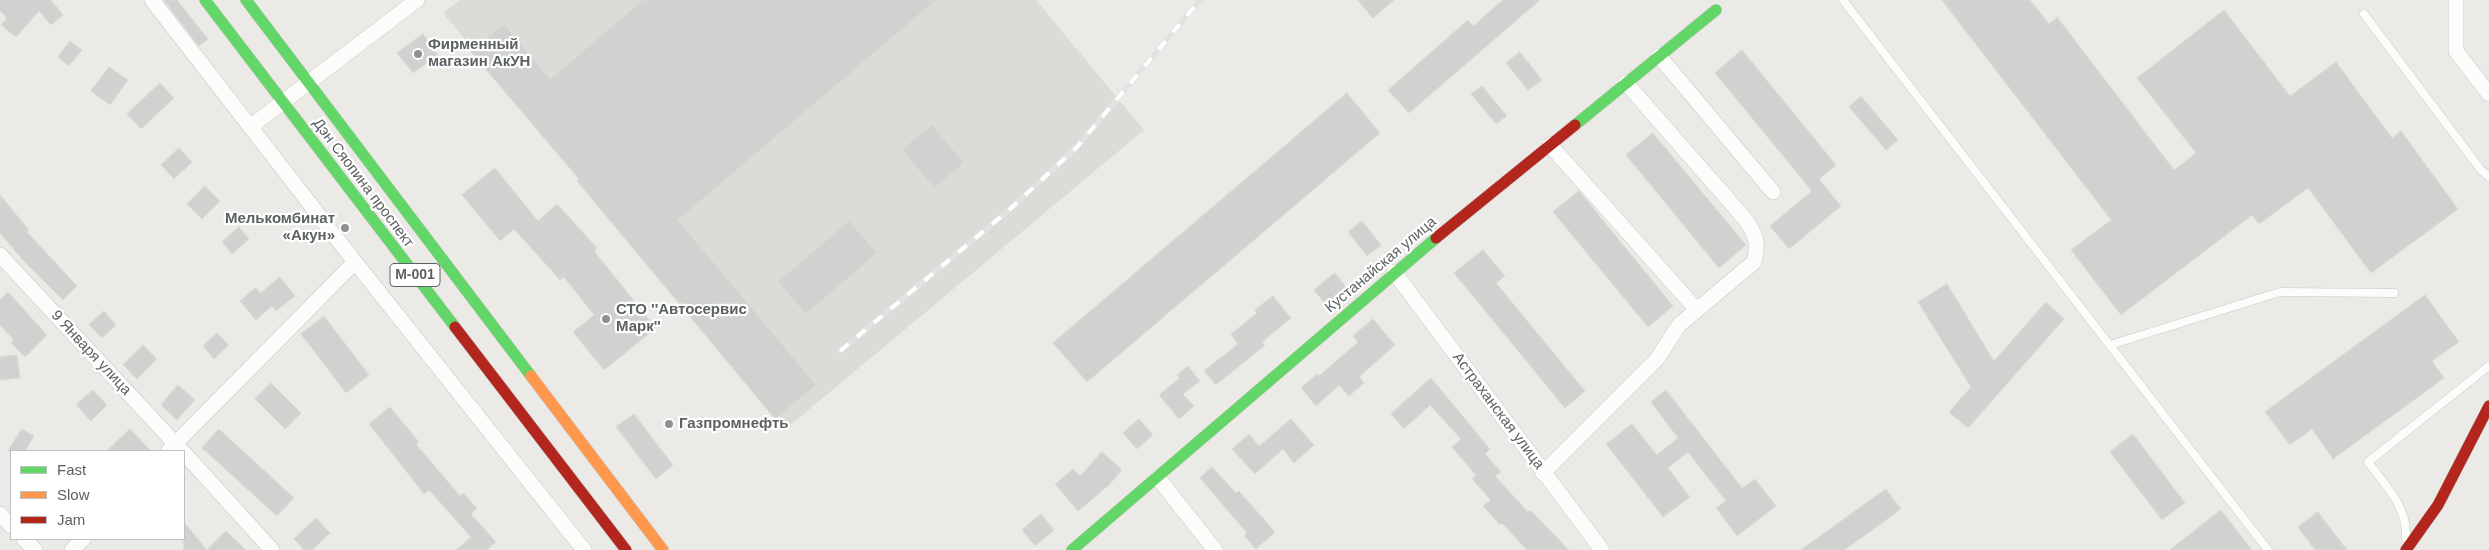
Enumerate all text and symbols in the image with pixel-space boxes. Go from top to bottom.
place label: Фирменный магазин АкУН [428,36,530,71]
marker: Фирменный магазин АкУН [412,48,424,60]
street label: Дэн Сяопина проспект [309,115,417,251]
place label: Мелькомбинат «Акун» [225,210,335,245]
street label: Кустанайская улица [1322,213,1440,317]
marker: Мелькомбинат «Акун» [339,222,351,234]
road number: M-001 [390,264,440,286]
place label: СТО ''Автосервис Марк'' [616,301,747,336]
street label: 9 Января улица [47,307,135,399]
marker: СТО ''Автосервис Марк'' [600,313,612,325]
street label: Астраханская улица [1448,349,1548,473]
place label: Газпромнефть [679,415,788,433]
marker: Газпромнефть [663,418,675,430]
legend [10,450,185,540]
text: Fast [57,461,86,478]
text: Slow [57,486,90,503]
text: Jam [57,511,85,528]

